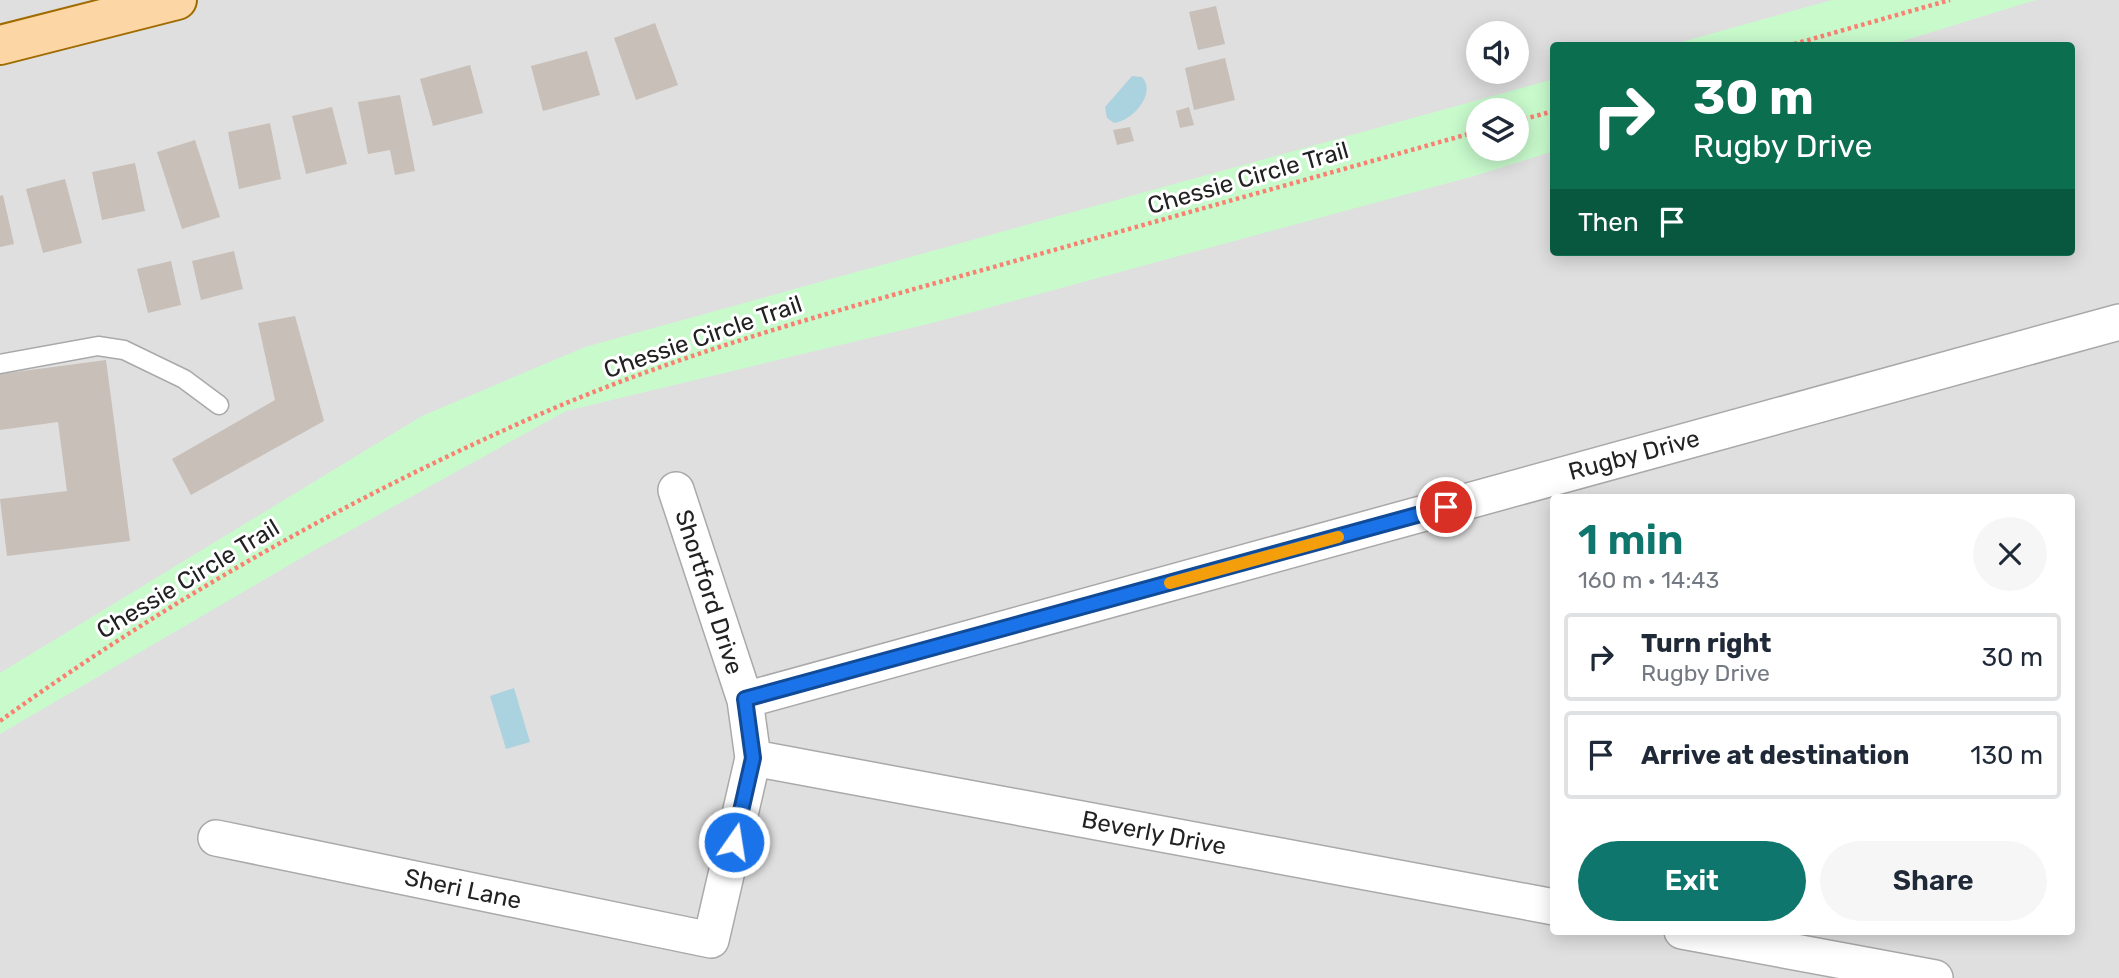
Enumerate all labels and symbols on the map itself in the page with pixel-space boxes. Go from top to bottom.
street label: Chessie Circle Trail [1144,136,1352,220]
street label: Chessie Circle Trail [600,290,806,384]
street label: Rugby Drive [1565,424,1703,486]
pin [1416,477,1476,537]
street label: Shortford Drive [669,506,749,678]
street label: Chessie Circle Trail [92,513,284,645]
position arrow [697,805,771,879]
street label: Beverly Drive [1079,805,1229,861]
street label: Sheri Lane [402,863,524,915]

